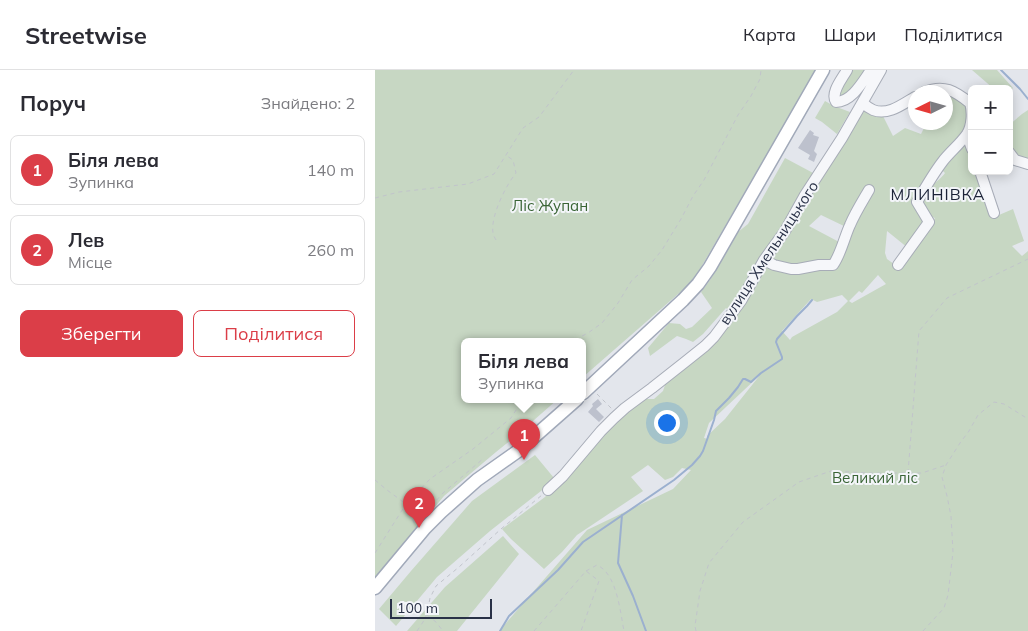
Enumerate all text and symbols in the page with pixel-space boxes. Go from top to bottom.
text: Streetwise [25,20,147,50]
text: Карта [743,23,796,46]
text: Шари [824,23,876,46]
text: Поділитися [904,23,1003,46]
north arrow [908,85,953,130]
map controls [968,85,1013,175]
button: + [968,85,1013,130]
text: Поруч [20,90,86,116]
text: Знайдено: 2 [261,93,355,113]
button: − [968,130,1013,175]
text: Бiля лева [68,148,159,172]
text: 1 [32,160,42,180]
text: 140 m [307,160,354,180]
text: Зупинка [68,172,134,192]
street label: вулиця Хмельницького [715,177,822,328]
district label: МЛИНІВКА [890,184,986,204]
park label: Ліс Жупан [512,196,588,215]
text: Лев [68,228,104,252]
text: 2 [32,240,42,260]
text: 260 m [307,240,354,260]
text: Місце [68,252,112,272]
button: Зберегти [20,310,183,357]
button: Поділитися [193,310,355,357]
popup [461,338,586,403]
text: Бiля лева [478,349,569,373]
text: Зупинка [478,373,544,393]
your location [654,410,680,436]
pin: 1 [508,419,540,460]
park label: Великий ліс [832,468,918,487]
pin: 2 [403,487,435,528]
scale bar [390,596,493,619]
text: 100 m [397,599,438,617]

